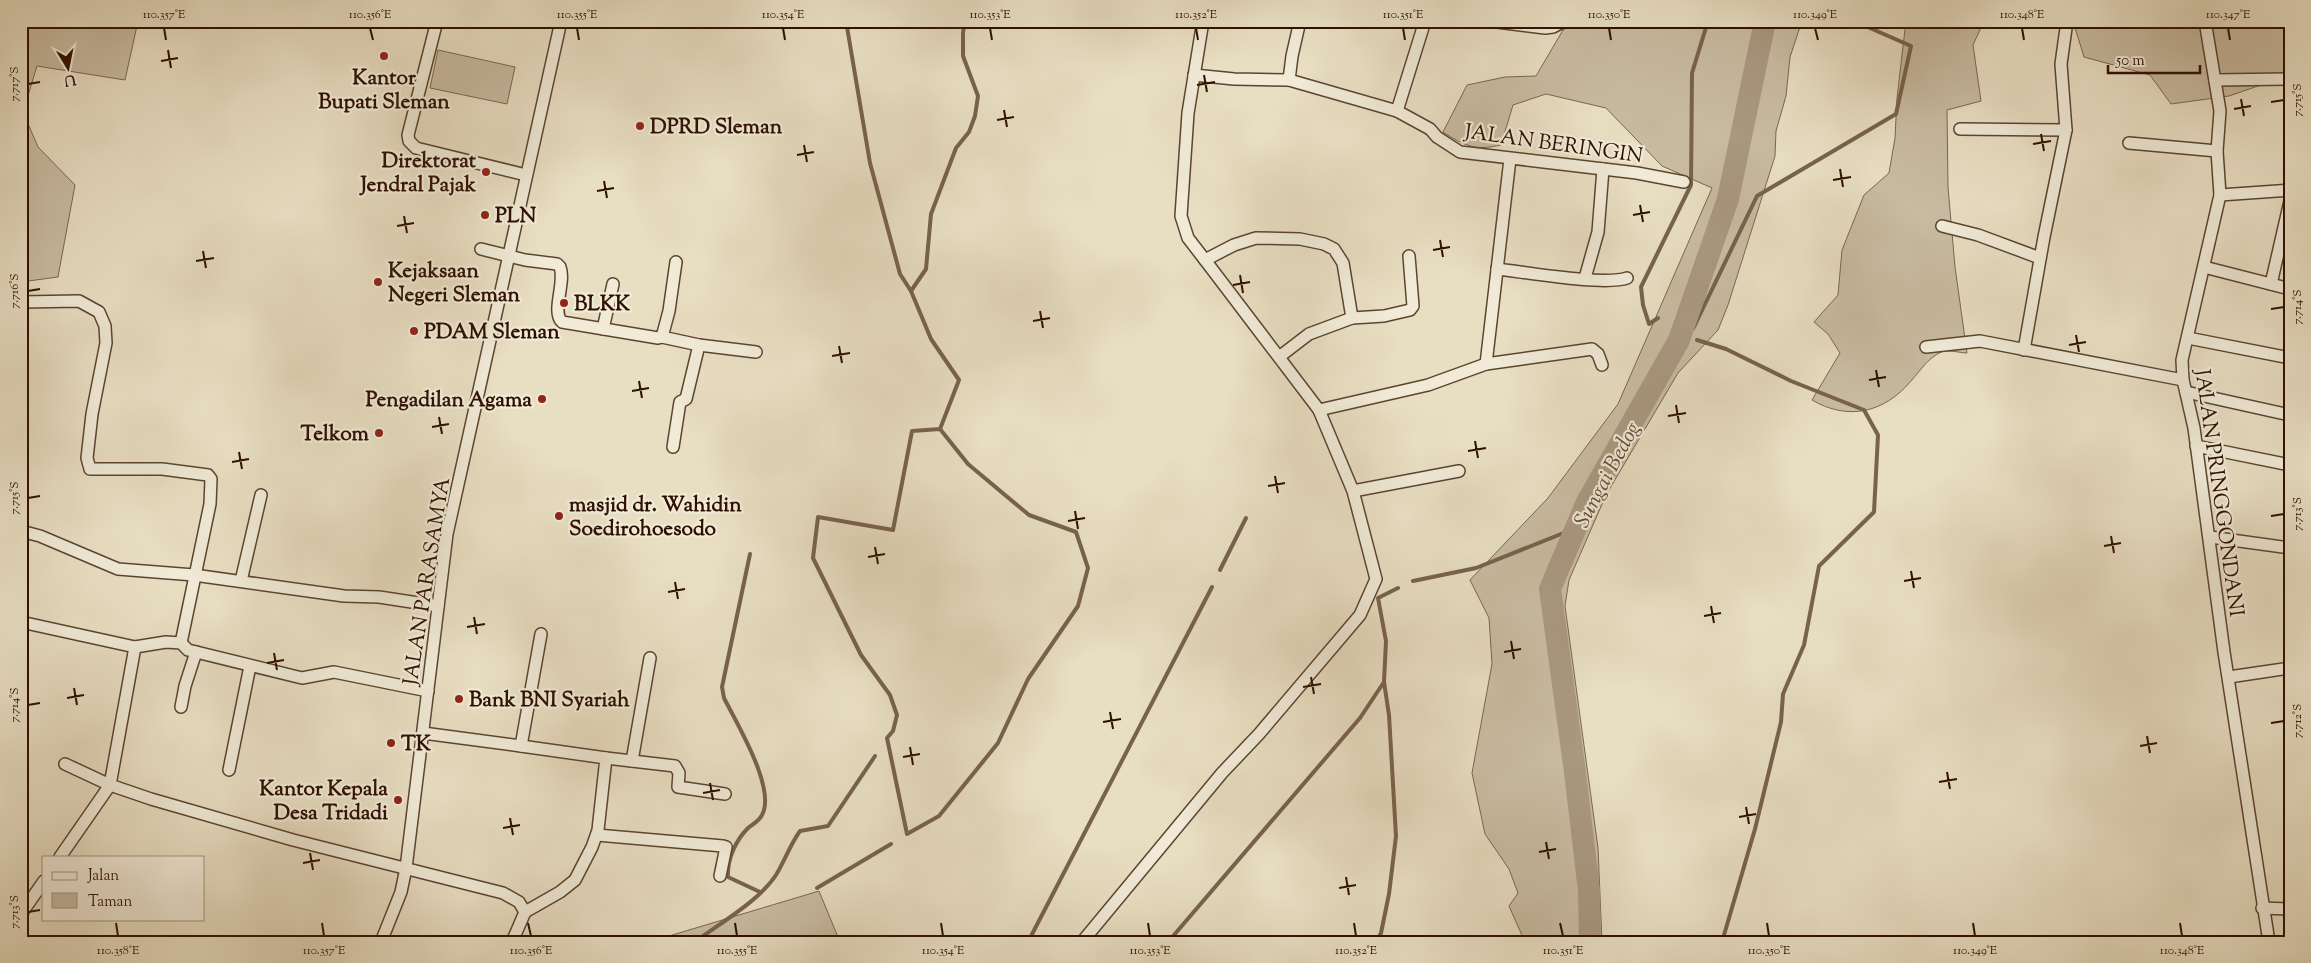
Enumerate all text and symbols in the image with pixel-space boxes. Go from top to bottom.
text: 110.357°E [143,6,186,24]
text: 110.356°E [349,6,392,24]
text: 110.355°E [557,6,598,24]
text: 110.354°E [762,6,805,24]
text: 110.353°E [969,6,1011,24]
text: 110.352°E [1175,6,1218,24]
text: 110.351°E [1383,6,1424,24]
text: 110.350°E [1588,6,1631,24]
text: 110.349°E [1793,6,1838,24]
text: 110.348°E [2000,6,2045,24]
text: 110.347°E [2206,6,2251,24]
north arrow [42,42,92,92]
scale bar [2108,42,2201,74]
marker: Kantor Bupati Sleman [378,50,390,62]
text: 50 m [2115,51,2145,72]
place label: Kantor Bupati Sleman [318,64,450,118]
text: 7.717°S [6,67,24,101]
text: U [62,68,77,90]
text: 7.715°S [2289,84,2307,116]
place label: DPRD Sleman [650,113,783,143]
street label: JALAN BERINGIN [1462,117,1645,172]
marker: DPRD Sleman [634,120,646,132]
place label: Direktorat Jendral Pajak [358,147,477,201]
marker: Direktorat Jendral Pajak [480,166,492,178]
place label: PLN [495,202,537,232]
marker: PLN [479,209,491,221]
place label: Kejaksaan Negeri Sleman [388,257,520,311]
text: 7.716°S [6,274,24,308]
marker: Kejaksaan Negeri Sleman [372,276,384,288]
place label: BLKK [574,290,631,320]
text: 7.714°S [2289,290,2307,324]
marker: BLKK [558,297,570,309]
place label: PDAM Sleman [424,318,560,348]
marker: PDAM Sleman [408,325,420,337]
street label: JALAN PRINGGONDANI [2186,367,2250,619]
place label: Pengadilan Agama [366,386,532,416]
marker: Pengadilan Agama [536,393,548,405]
water label: Sungai Bedog [1567,416,1650,534]
place label: Telkom [300,420,370,450]
marker: Telkom [373,427,385,439]
street label: JALAN PARASAMYA [397,475,459,688]
text: 7.715°S [6,482,24,514]
place label: masjid dr. Wahidin Soedirohoesodo [569,491,742,545]
text: 7.713°S [2289,497,2307,531]
marker: masjid dr. Wahidin Soedirohoesodo [553,510,565,522]
place label: Bank BNI Syariah [469,686,630,716]
text: 7.714°S [6,688,24,722]
marker: Bank BNI Syariah [453,693,465,705]
text: 7.712°S [2289,704,2307,738]
place label: TK [401,730,432,760]
marker: TK [385,737,397,749]
place label: Kantor Kepala Desa Tridadi [259,775,388,829]
marker: Kantor Kepala Desa Tridadi [392,794,404,806]
legend [42,856,205,920]
text: Jalan [87,866,119,887]
text: Taman [88,892,132,913]
text: 7.713°S [6,895,24,929]
text: 110.358°E [97,942,140,960]
text: 110.357°E [303,942,346,960]
text: 110.356°E [510,942,553,960]
text: 110.355°E [717,942,758,960]
text: 110.354°E [922,942,965,960]
text: 110.353°E [1129,942,1171,960]
text: 110.352°E [1335,942,1378,960]
text: 110.351°E [1543,942,1584,960]
text: 110.350°E [1748,942,1791,960]
text: 110.349°E [1953,942,1998,960]
text: 110.348°E [2160,942,2205,960]

